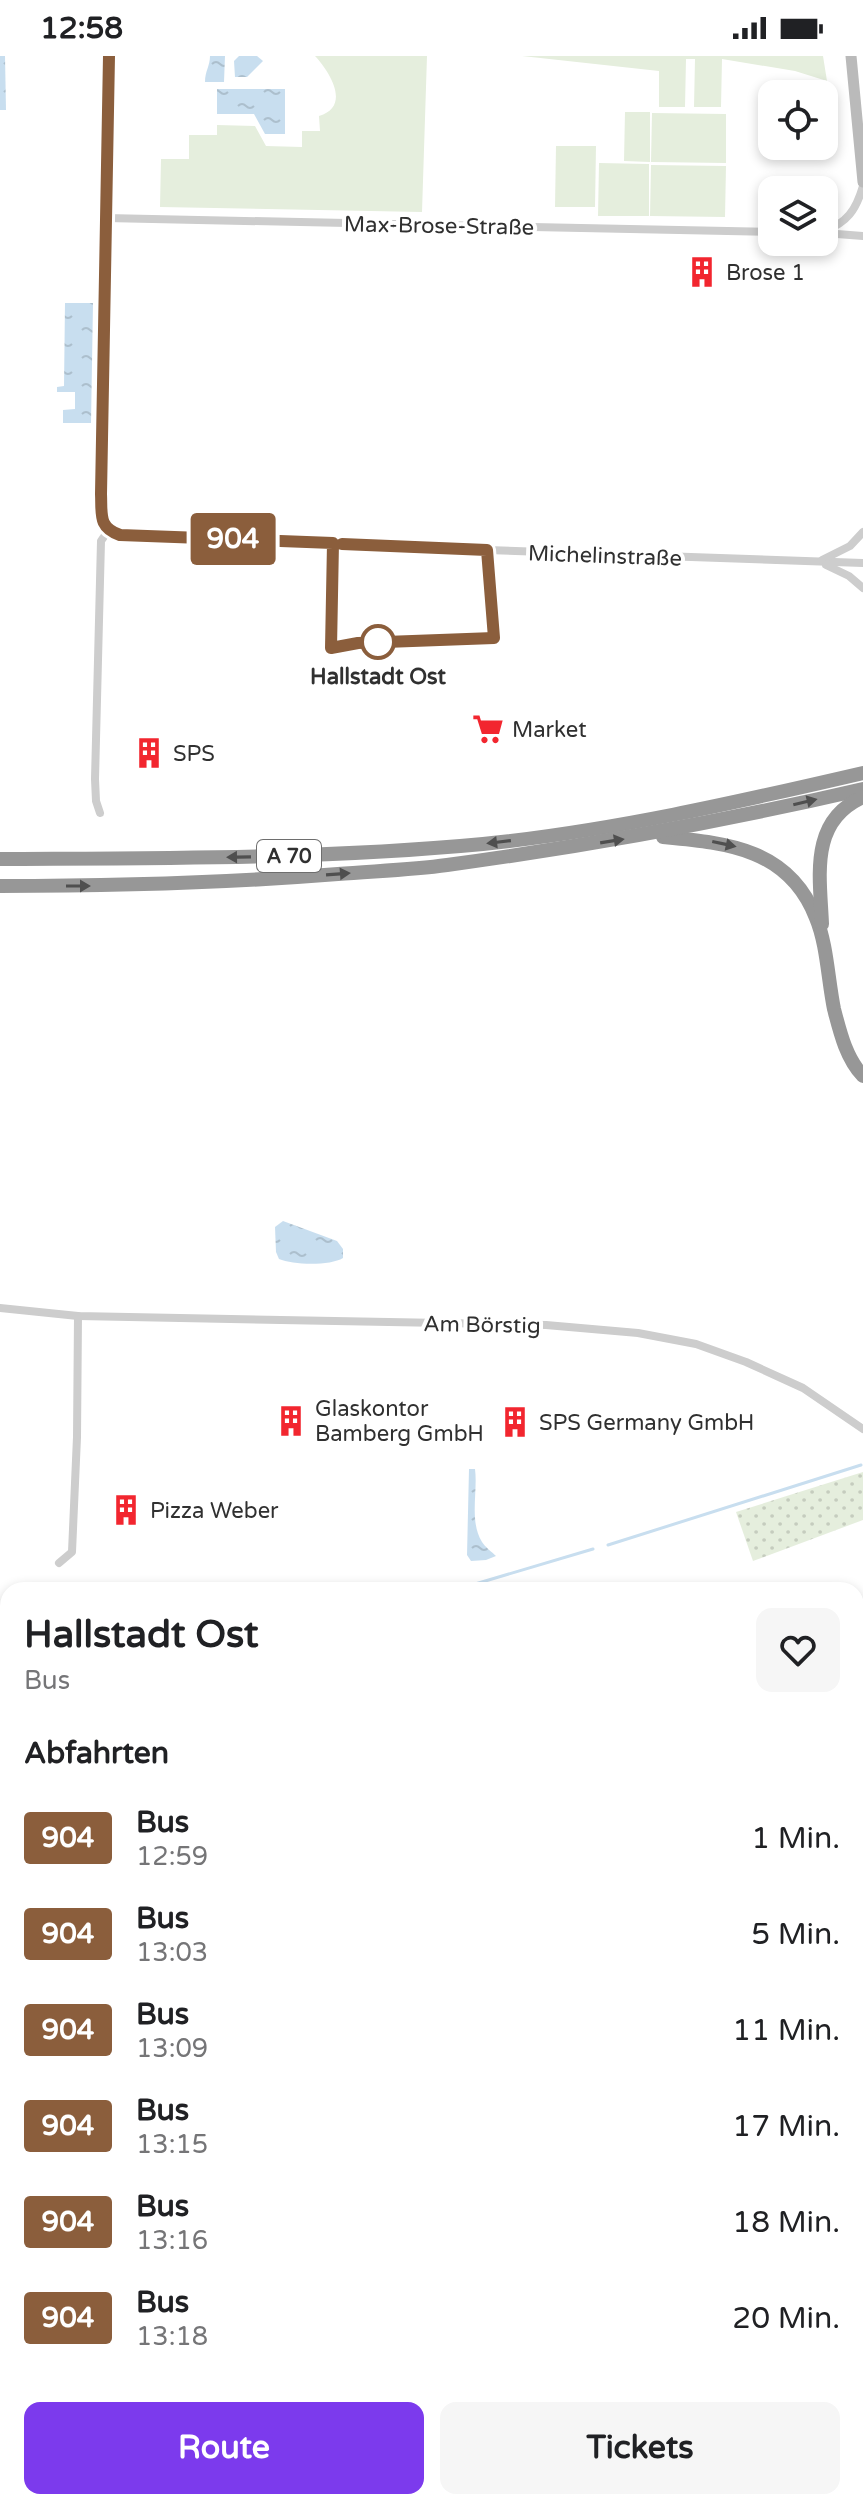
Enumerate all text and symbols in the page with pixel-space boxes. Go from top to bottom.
text: 12:58 [40,10,123,47]
map controls [758,80,838,256]
button: locate [758,80,838,160]
button: layers [758,176,838,256]
street label: Max-Brose-Straße [344,211,534,241]
building icon: Brose 1 [685,255,719,289]
place label: Brose 1 [726,260,805,286]
line badge: 904 [187,513,279,565]
text: 904 [207,522,259,556]
street label: Michelinstraße [528,540,682,572]
marker: Hallstadt Ost [361,625,395,659]
place label: Hallstadt Ost [310,664,446,690]
supermarket icon: Market [471,712,505,746]
place label: Market [512,717,587,743]
building icon: SPS [132,736,166,770]
place label: SPS [173,741,215,767]
one-way arrow [792,796,817,808]
one-way arrow [600,834,625,847]
one-way arrow [486,835,511,848]
one-way arrow [711,838,736,851]
road number: A 70 [257,840,321,872]
one-way arrow [226,851,251,863]
one-way arrow [326,867,351,880]
one-way arrow [66,880,91,892]
street label: Am Börstig [423,1311,541,1339]
place label: Glaskontor Bamberg GmbH [315,1396,484,1447]
building icon: Glaskontor Bamberg GmbH [274,1404,308,1438]
building icon: SPS Germany GmbH [498,1405,532,1439]
place label: SPS Germany GmbH [539,1410,754,1436]
building icon: Pizza Weber [109,1493,143,1527]
place label: Pizza Weber [150,1498,279,1524]
button: heart [756,1608,840,1692]
text: Hallstadt Ost [24,1612,259,1658]
text: Bus [24,1665,70,1696]
text: Abfahrten [24,1735,169,1772]
text: Bus [136,1804,189,1841]
text: 1 Min. [751,1820,840,1857]
text: 904 [42,1821,94,1855]
text: 12:59 [136,1841,208,1872]
text: Bus [136,1900,189,1937]
text: 5 Min. [751,1916,840,1953]
text: 904 [42,1917,94,1951]
text: 13:03 [136,1937,208,1968]
text: Bus [136,1996,189,2033]
text: 11 Min. [732,2012,840,2049]
text: 904 [42,2013,94,2047]
text: 13:09 [136,2033,208,2064]
text: Bus [136,2092,189,2129]
text: 17 Min. [732,2108,840,2145]
text: 904 [42,2109,94,2143]
text: 13:15 [136,2129,208,2160]
text: Bus [136,2188,189,2225]
text: 18 Min. [732,2204,840,2241]
text: 904 [42,2205,94,2239]
text: 13:16 [136,2225,208,2256]
text: Bus [136,2284,189,2321]
text: 20 Min. [732,2300,840,2337]
text: 904 [42,2301,94,2335]
text: 13:18 [136,2321,208,2352]
button: Route [24,2402,424,2494]
button: Tickets [440,2402,840,2494]

